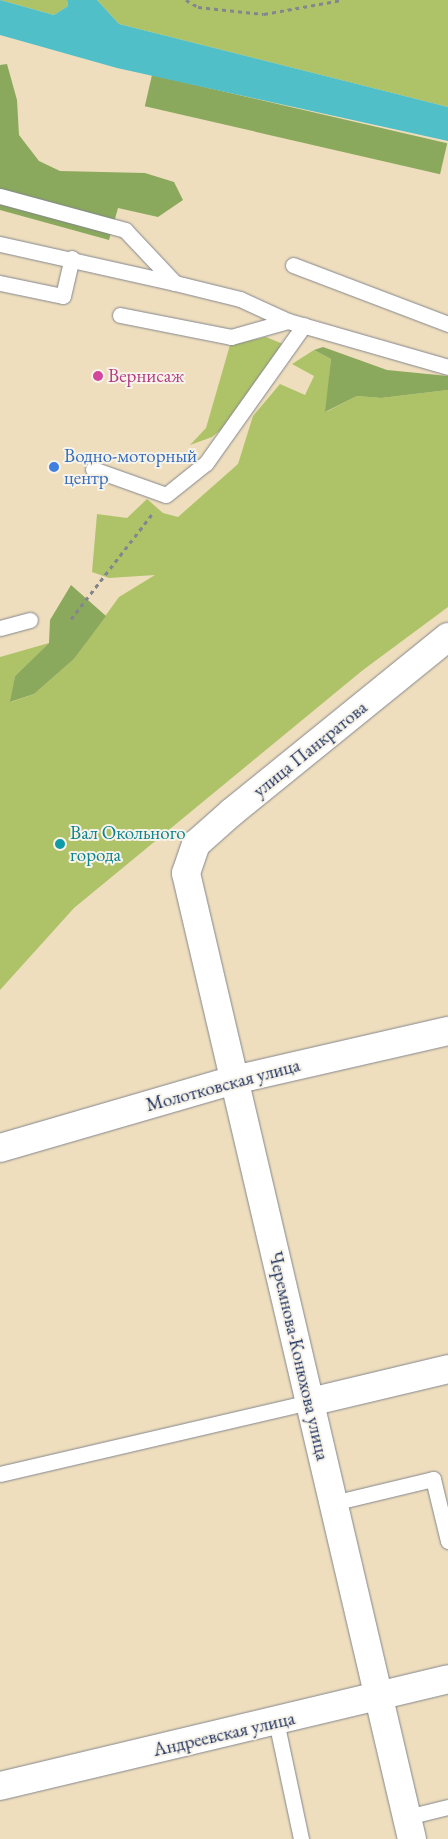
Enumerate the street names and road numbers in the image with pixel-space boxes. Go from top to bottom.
street label: улица Панкратова [248,696,372,802]
street label: Молотковская улица [143,1053,303,1117]
street label: Черемнова-Конюхова улица [264,1249,334,1463]
street label: Андреевская улица [151,1707,297,1761]

